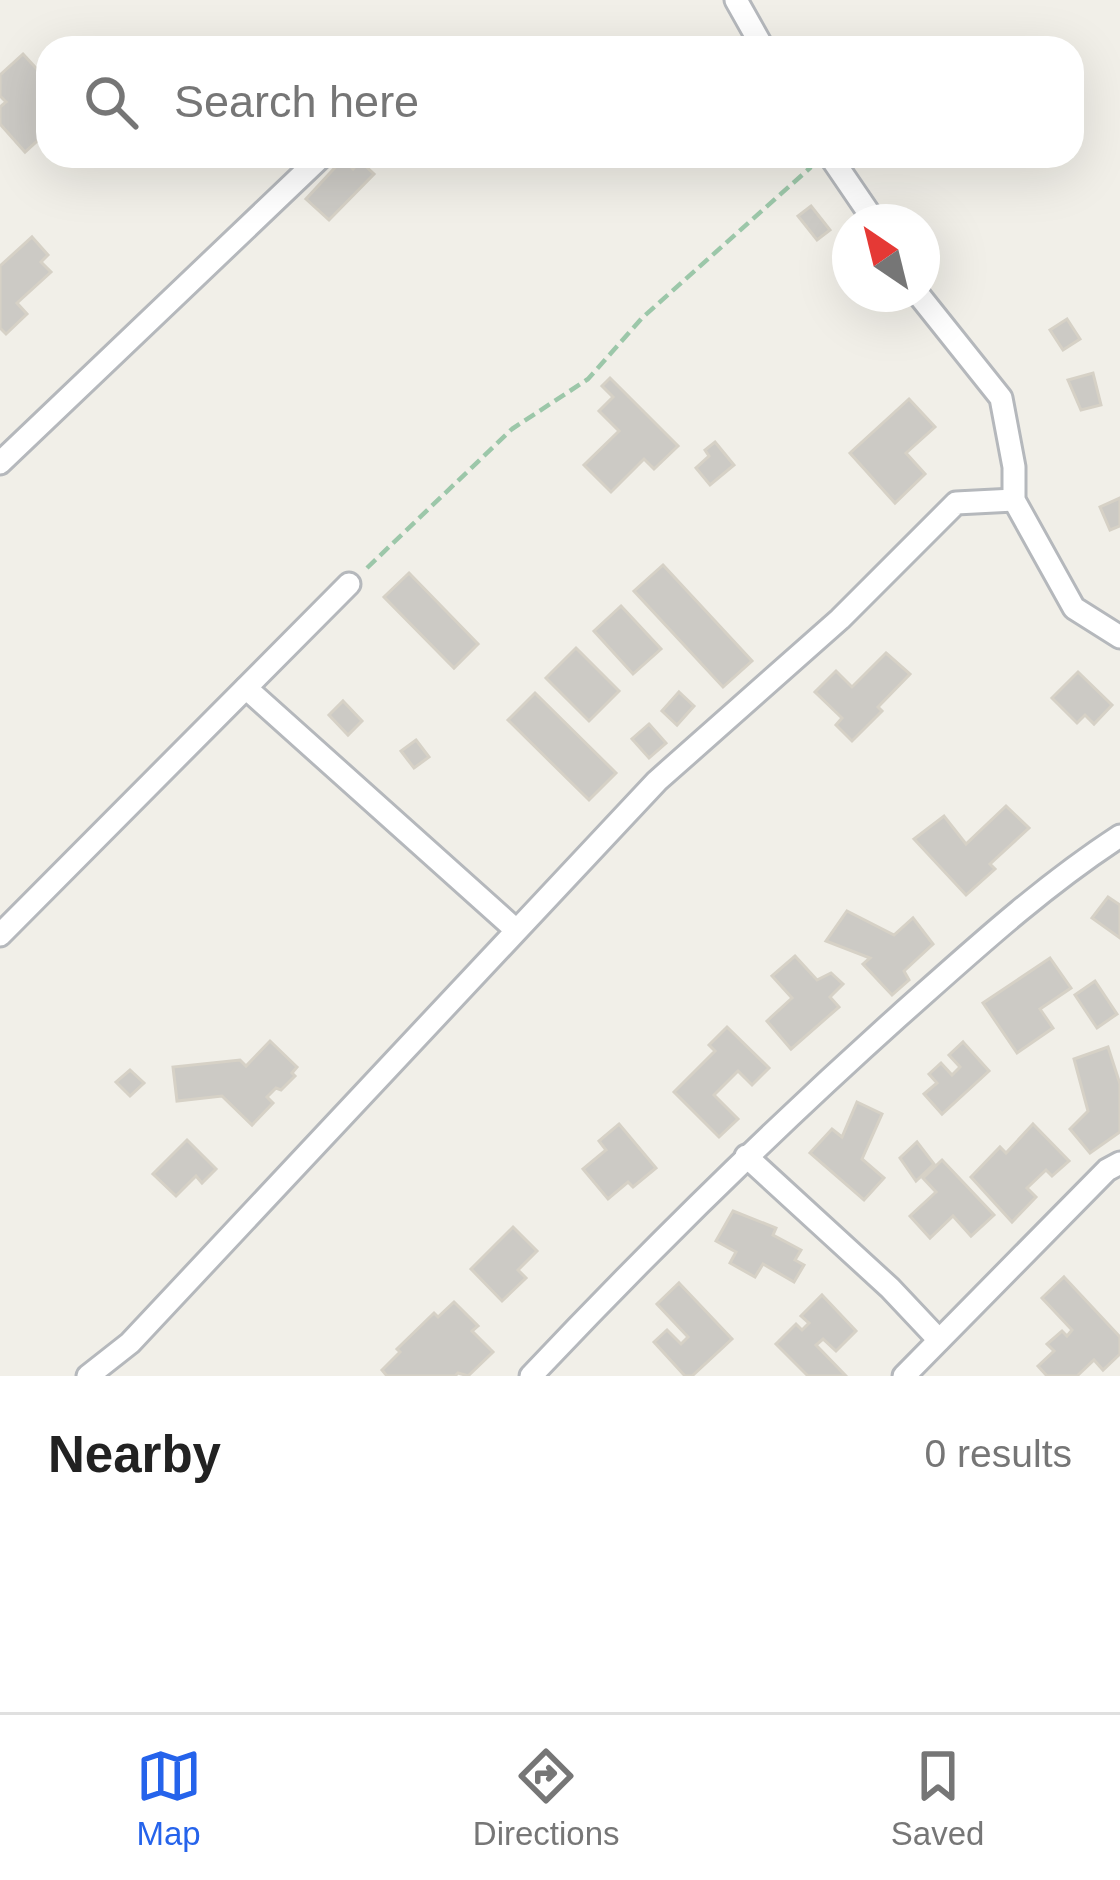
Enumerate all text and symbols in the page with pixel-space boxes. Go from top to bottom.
search box [36,36,1084,168]
icon: search [78,69,144,135]
text: Search here [174,76,419,127]
north arrow [832,204,940,312]
text: Nearby [48,1426,221,1483]
text: 0 results [925,1432,1072,1475]
tab: Map [136,1743,202,1853]
tab: Directions [473,1743,620,1853]
tab: Saved [891,1743,984,1853]

